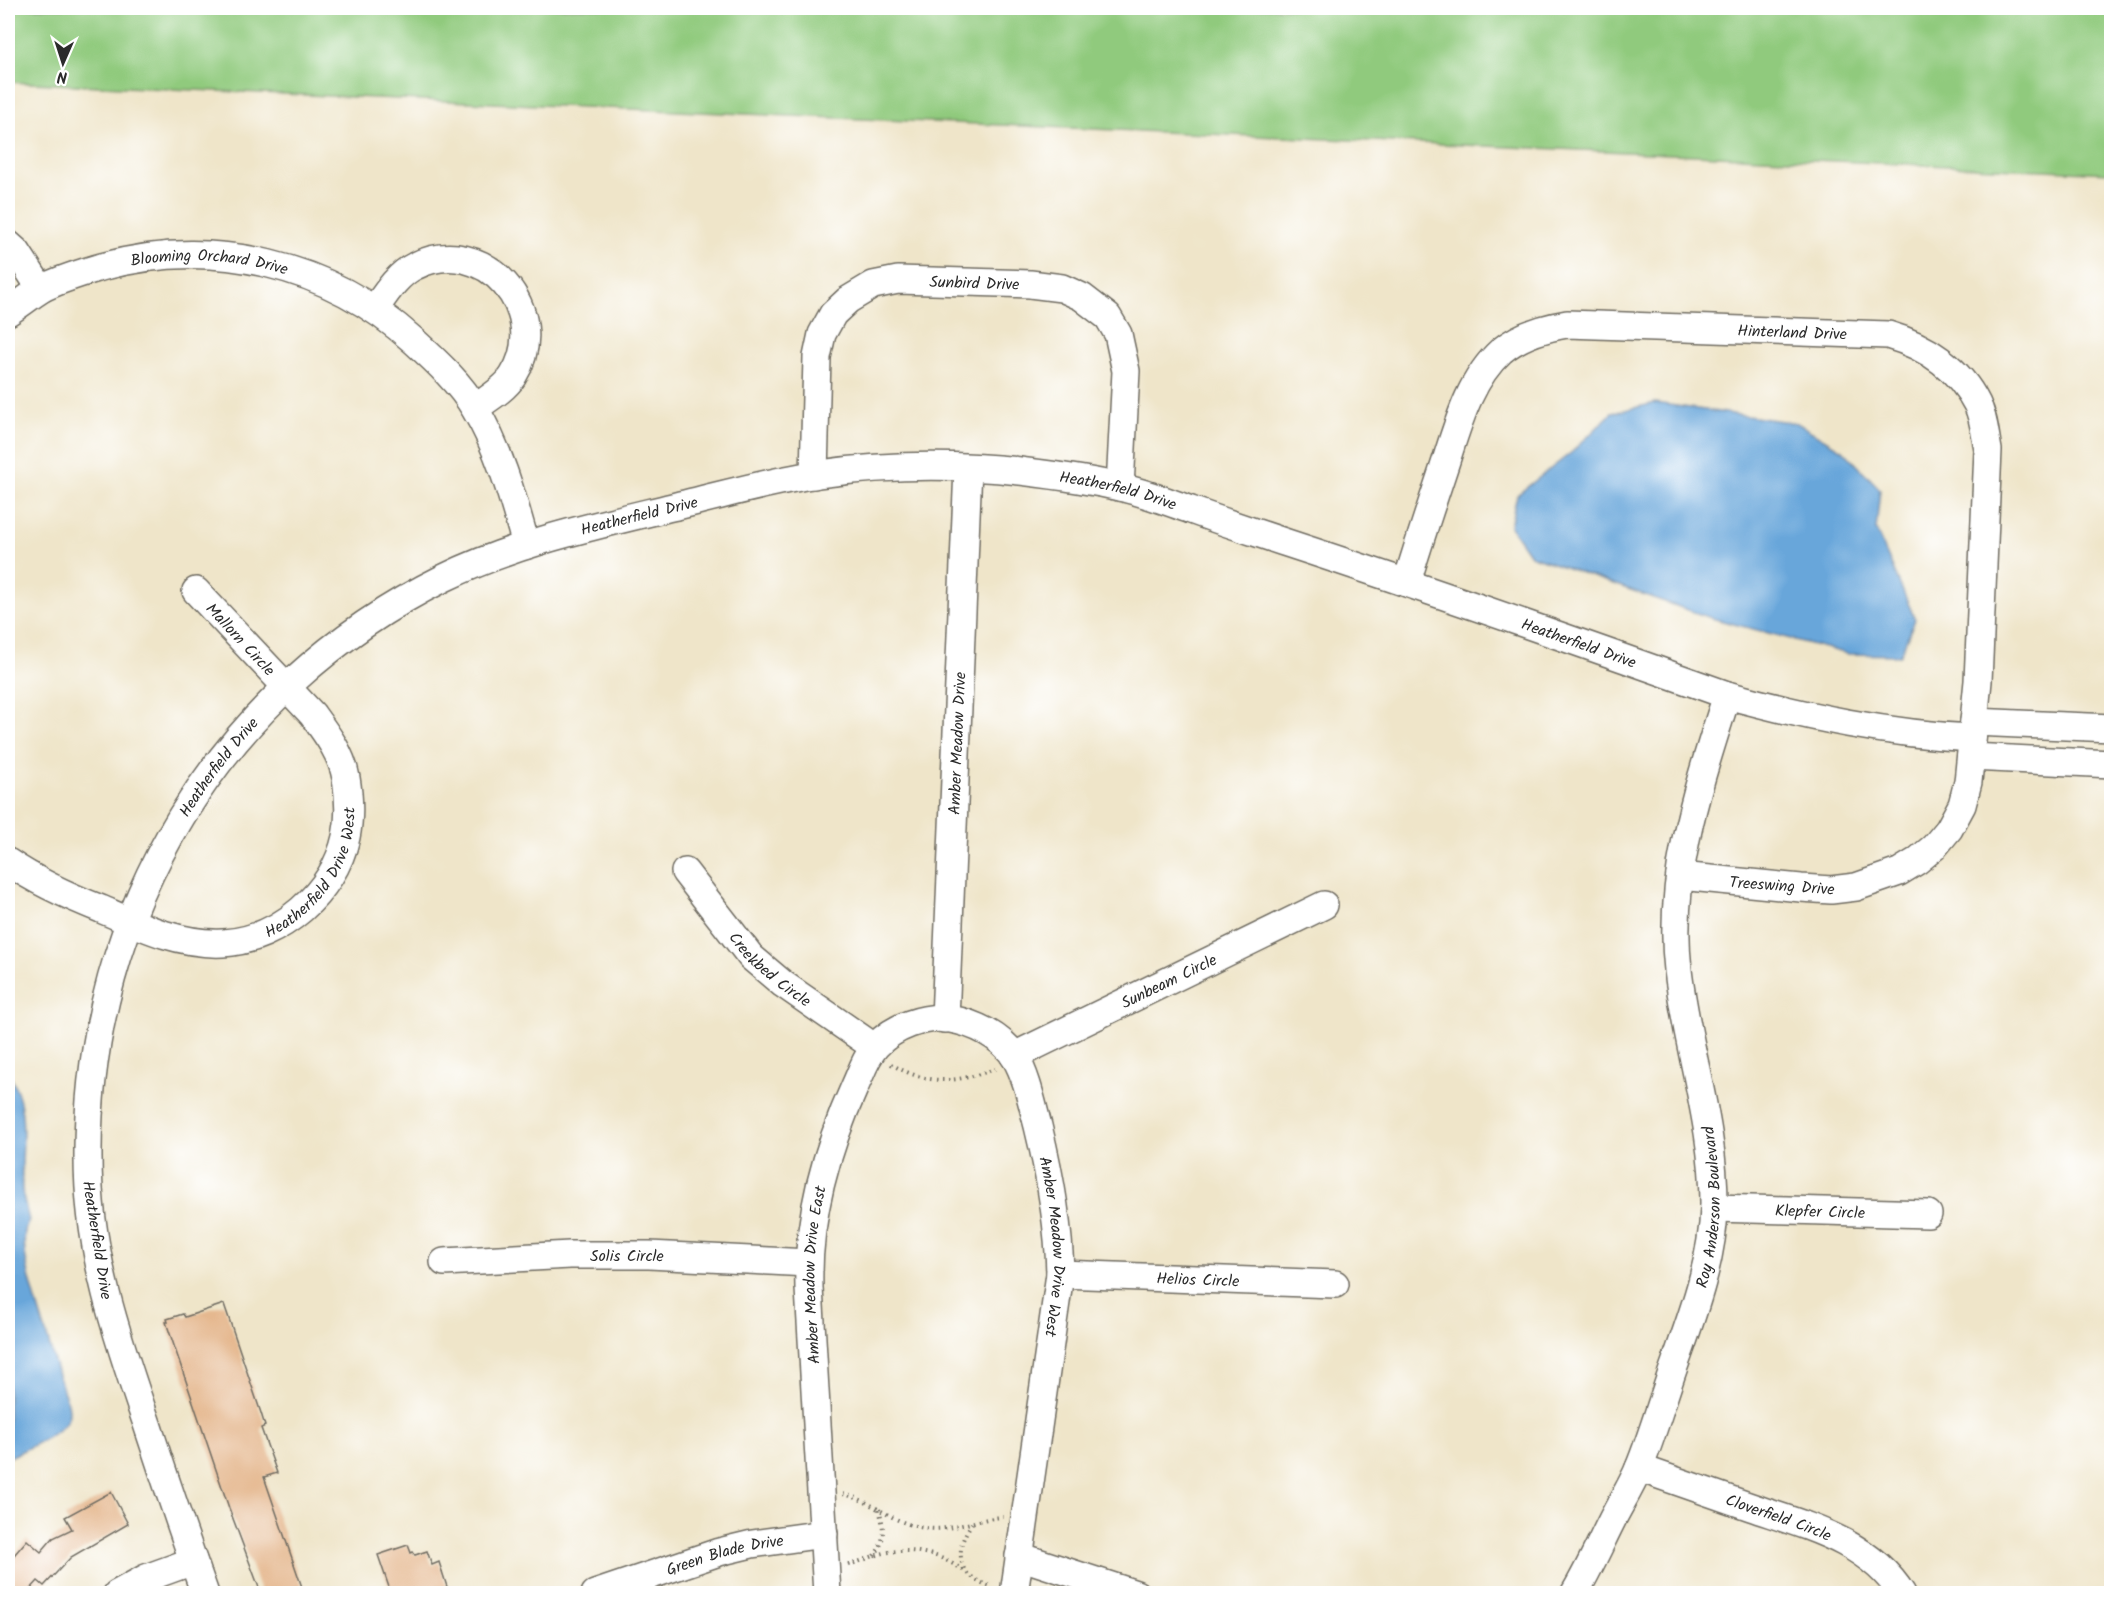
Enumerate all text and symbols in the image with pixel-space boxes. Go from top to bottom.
north arrow [33,33,93,93]
text: N [57,64,68,89]
street label: Blooming Orchard Drive [129,244,291,282]
street label: Sunbird Drive [929,270,1020,298]
street label: Hinterland Drive [1737,319,1847,348]
street label: Heatherfield Drive [1058,465,1180,518]
street label: Heatherfield Drive [578,490,701,543]
street label: Mallorn Circle [199,598,281,682]
street label: Heatherfield Drive [1518,612,1639,676]
street label: Amber Meadow Drive [943,671,973,815]
street label: Heatherfield Drive [173,712,265,822]
street label: Heatherfield Drive West [261,806,363,945]
street label: Treeswing Drive [1728,870,1835,903]
street label: Creekbed Circle [722,927,816,1014]
street label: Sunbeam Circle [1117,948,1222,1016]
street label: Roy Anderson Boulevard [1690,1123,1728,1291]
street label: Amber Meadow Drive West [1031,1154,1071,1339]
street label: Heatherfield Drive [75,1179,118,1301]
street label: Amber Meadow Drive East [798,1182,834,1365]
street label: Klepfer Circle [1775,1199,1865,1226]
street label: Solis Circle [590,1244,664,1270]
street label: Helios Circle [1156,1267,1240,1295]
street label: Cloverfield Circle [1722,1488,1835,1549]
street label: Green Blade Drive [663,1529,785,1583]

